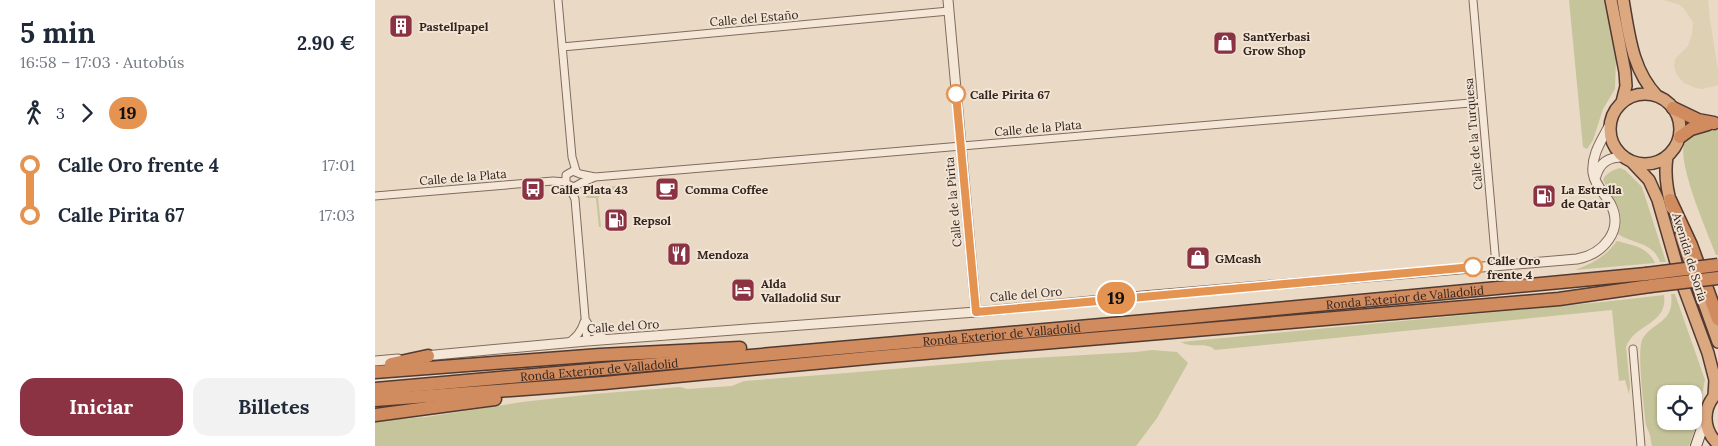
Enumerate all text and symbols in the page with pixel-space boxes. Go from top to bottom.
street label: Calle del Estaño [709,7,799,29]
building icon: Pastellpapel [388,13,414,39]
text: 5 min [20,15,95,51]
place label: Pastellpapel [419,19,489,34]
place label: SantYerbasi Grow Shop [1243,29,1310,58]
shop icon: SantYerbasi Grow Shop [1212,30,1238,56]
text: 2.90 € [297,31,355,55]
text: 16:58 – 17:03 · Autobús [20,52,185,72]
street label: Calle de la Turquesa [1461,77,1485,191]
marker: Calle Pirita 67 [946,84,966,104]
place label: Calle Pirita 67 [970,87,1050,102]
icon: walk [20,99,48,127]
icon: forward [73,99,101,127]
text: 19 [119,101,137,124]
text: 3 [56,103,65,123]
street label: Calle de la Plata [994,117,1082,139]
text: Calle Oro frente 4 [58,153,219,177]
text: 17:01 [322,155,355,175]
street label: Calle de la Pirita [942,156,964,248]
street label: Calle de la Plata [419,166,507,188]
bus stop icon: Calle Plata 43 [520,176,546,202]
cafe icon: Comma Coffee [654,176,680,202]
place label: Calle Plata 43 [551,182,628,197]
place label: Comma Coffee [685,182,769,197]
place label: La Estrella de Qatar [1561,182,1623,211]
fuel station icon: La Estrella de Qatar [1531,183,1557,209]
text: Calle Pirita 67 [58,203,184,227]
text: 17:03 [319,205,355,225]
fuel station icon: Repsol [603,207,629,233]
street label: Avenida de Soria [1669,210,1711,303]
place label: Repsol [633,213,671,228]
restaurant icon: Mendoza [666,241,692,267]
shop icon: GMcash [1185,245,1211,271]
place label: Mendoza [697,247,750,262]
place label: GMcash [1215,251,1262,266]
place label: Calle Oro frente 4 [1487,253,1541,282]
marker: Calle Oro frente 4 [1463,257,1483,277]
place label: Alda Valladolid Sur [761,276,841,305]
hotel icon: Alda Valladolid Sur [730,277,756,303]
line badge: 19 [1093,282,1139,314]
street label: Ronda Exterior de Valladolid [1325,282,1485,312]
street label: Calle del Oro [989,283,1063,305]
text: 19 [1107,286,1125,309]
street label: Calle del Oro [586,316,660,336]
street label: Ronda Exterior de Valladolid [922,319,1081,348]
street label: Ronda Exterior de Valladolid [519,355,679,384]
button: Iniciar [20,378,183,436]
button: Billetes [193,378,355,436]
map controls [1657,385,1702,430]
button: locate [1657,385,1702,430]

